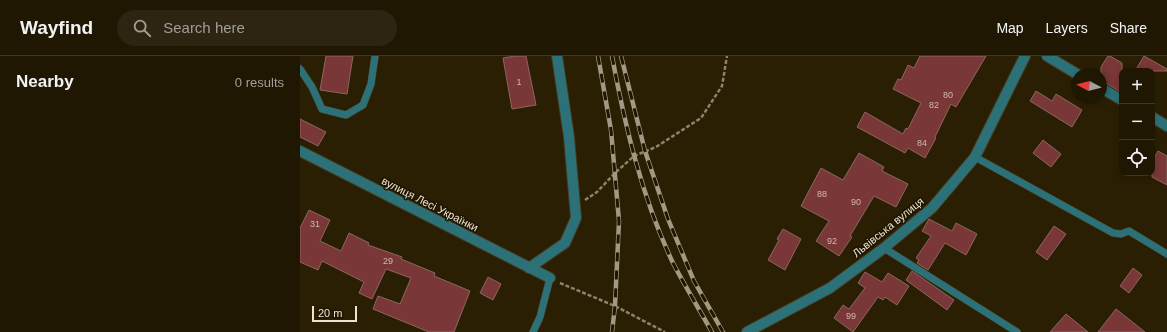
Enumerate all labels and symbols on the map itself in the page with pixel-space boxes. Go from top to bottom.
north arrow [1071,68,1107,104]
house number: 1 [516,77,522,87]
house number: 80 [943,90,953,100]
house number: 82 [929,100,939,110]
house number: 84 [917,138,927,148]
street label: вулиця Лесі Українки [380,174,480,234]
house number: 88 [817,189,827,199]
street label: Львівська вулиця [850,195,926,259]
house number: 90 [851,197,861,207]
house number: 31 [310,219,320,229]
house number: 92 [827,236,837,246]
house number: 29 [383,256,393,266]
scale bar [312,304,357,323]
house number: 99 [846,311,856,321]

